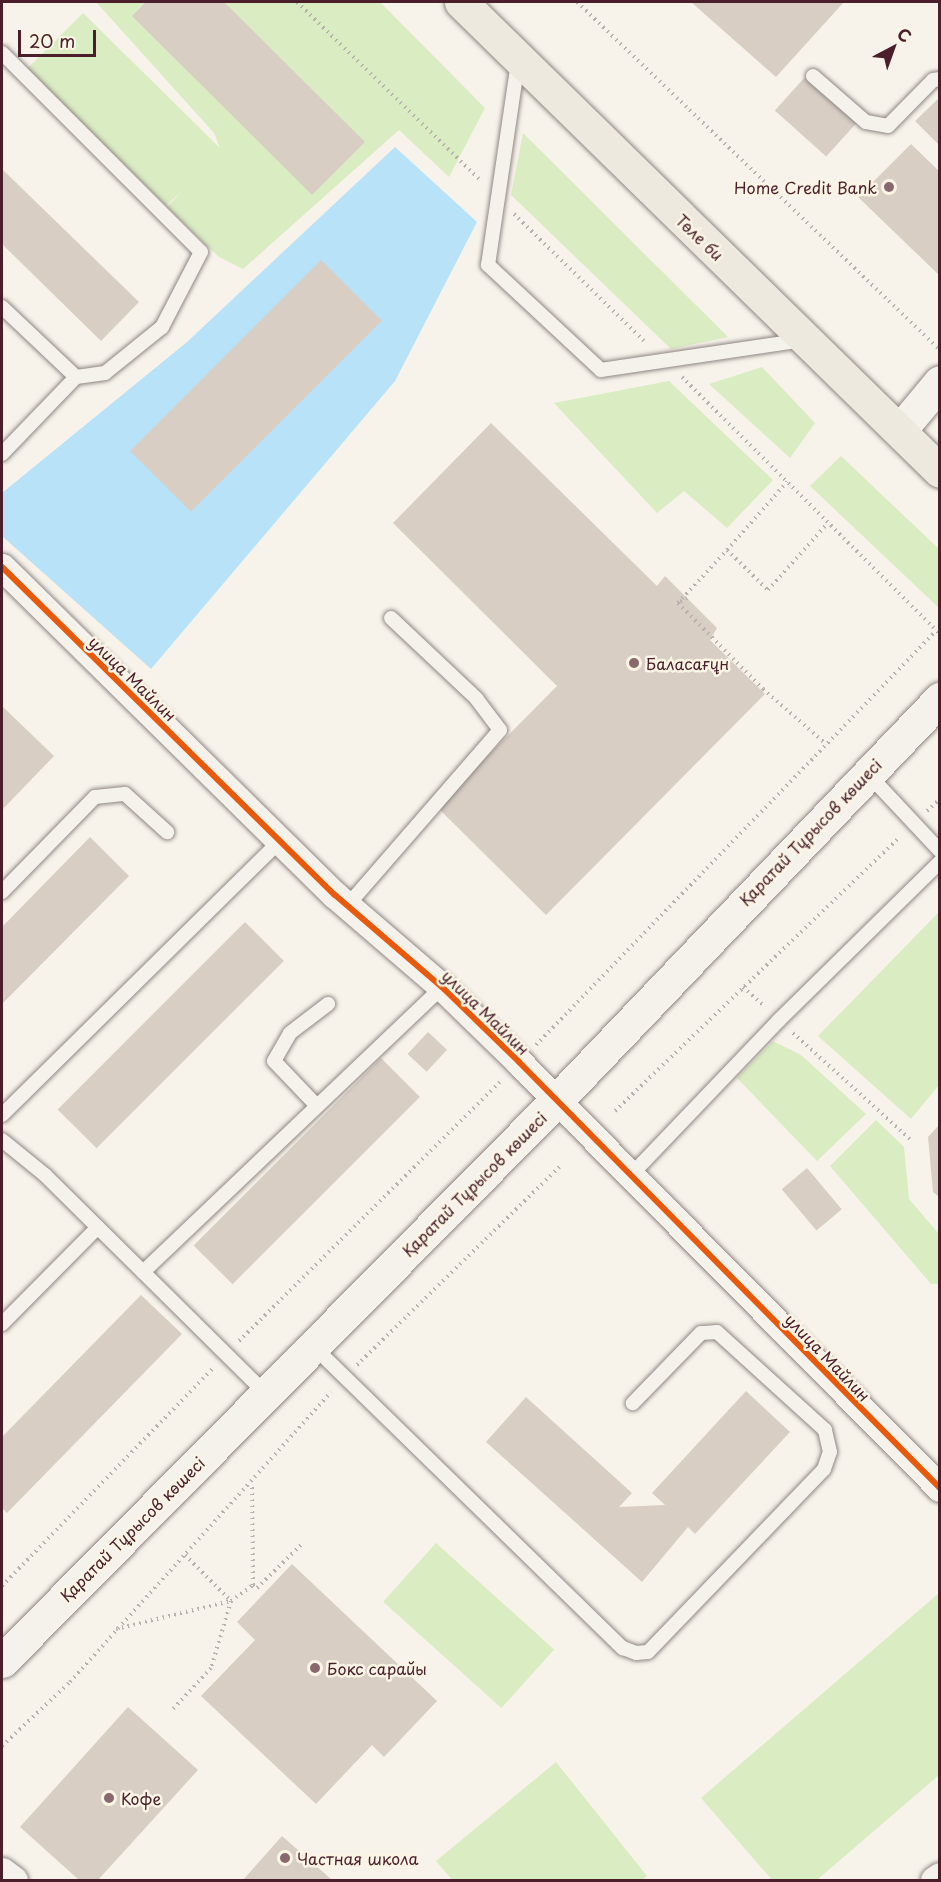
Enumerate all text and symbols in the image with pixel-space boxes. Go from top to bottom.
scale bar [21,18,99,56]
north arrow [863,18,923,78]
text: С [892,21,917,47]
text: 20 m [29,27,75,54]
place label: Home Credit Bank [734,177,877,197]
marker: Home Credit Bank [882,180,896,194]
street label: Төле би [672,210,728,264]
street label: улица Майлин [85,631,181,725]
place label: Баласағұн [646,653,729,673]
marker: Баласағұн [627,656,641,670]
street label: Қаратай Тұрысов көшесі [735,755,885,909]
street label: улица Майлин [438,965,534,1059]
street label: Қаратай Тұрысов көшесі [398,1108,550,1260]
street label: улица Майлин [781,1309,875,1405]
street label: Қаратай Тұрысов көшесі [56,1453,208,1605]
place label: Бокс сарайы [327,1658,428,1678]
marker: Бокс сарайы [308,1661,322,1675]
place label: Кофе [121,1788,161,1808]
marker: Кофе [102,1791,116,1805]
place label: Частная школа [297,1848,418,1868]
marker: Частная школа [278,1851,292,1865]

